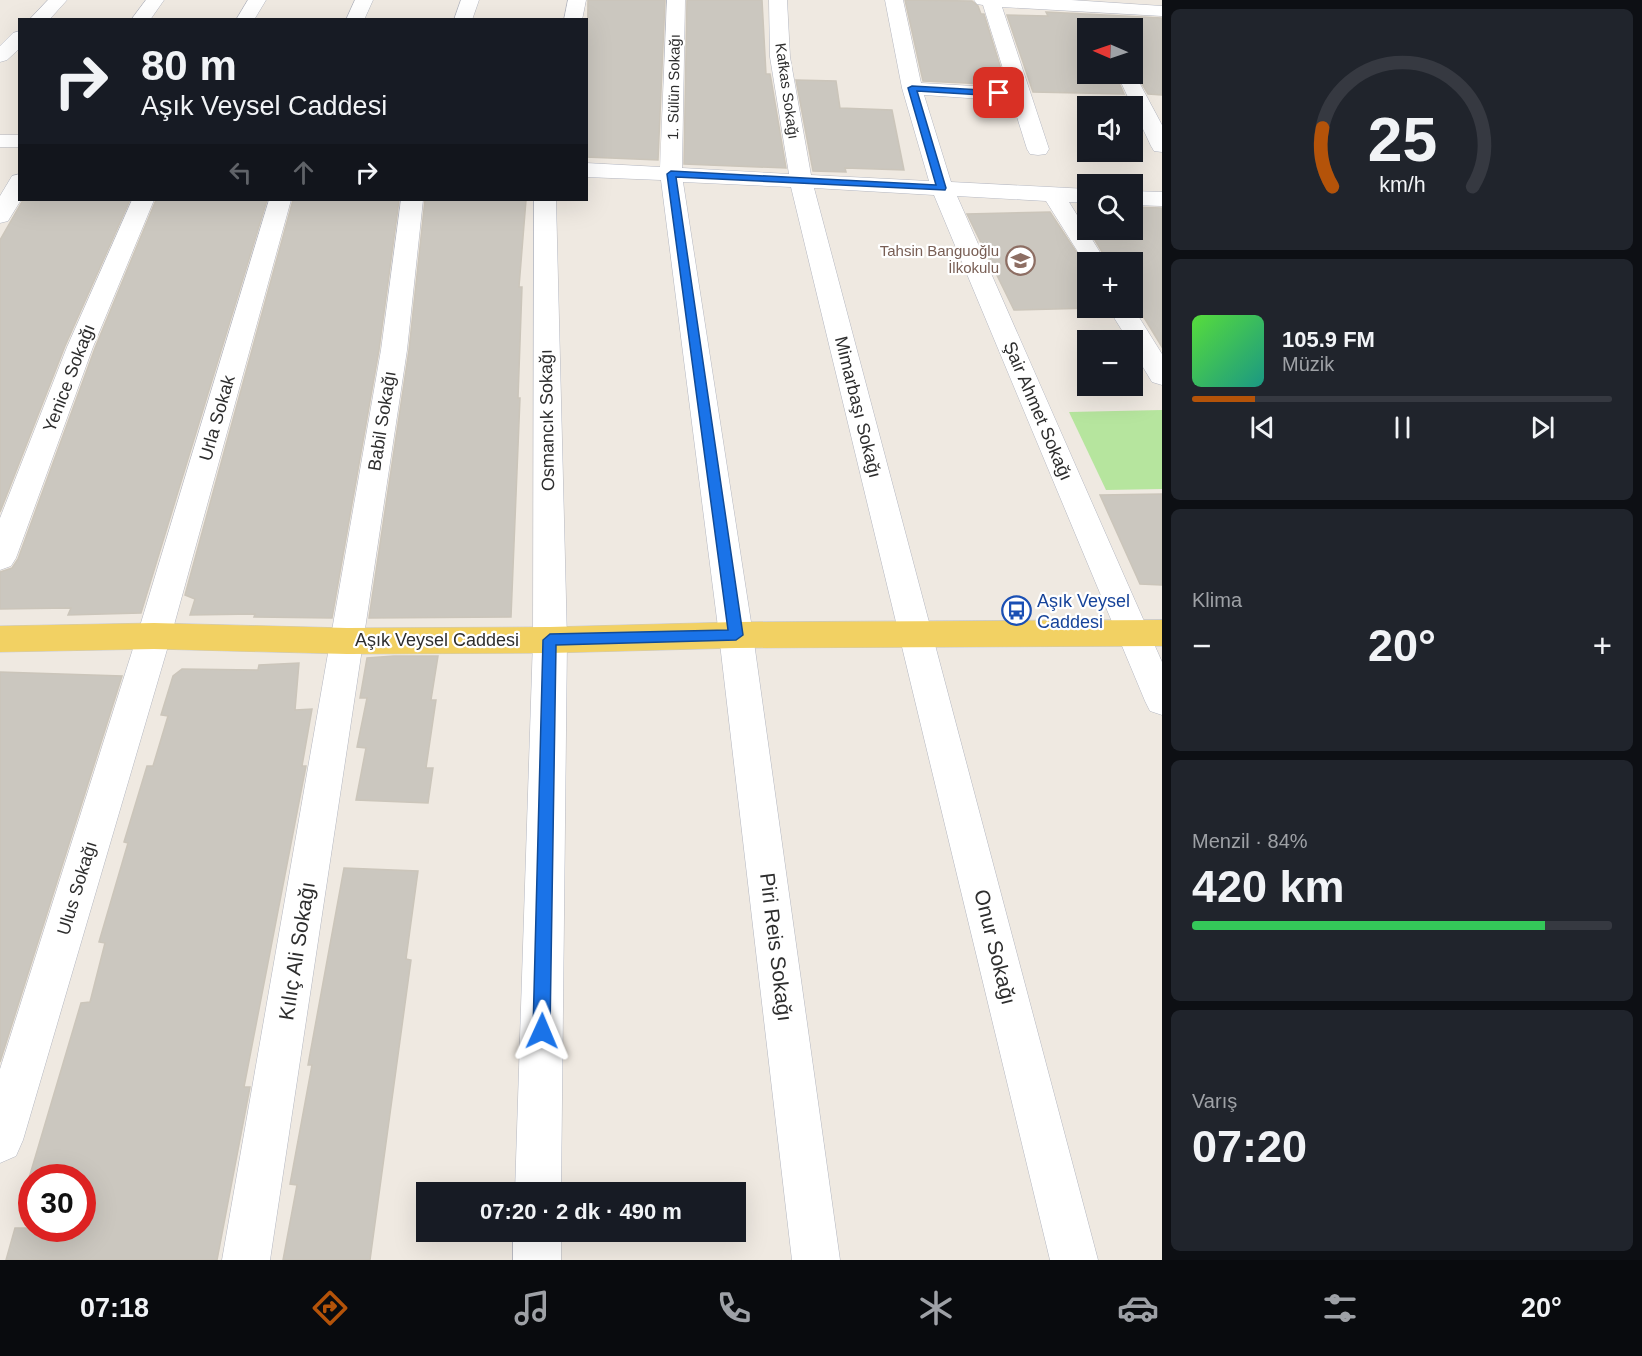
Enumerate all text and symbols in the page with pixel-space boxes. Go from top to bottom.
north arrow [1077,18,1143,84]
map controls [1077,18,1143,396]
street label: 1. Sülün Sokağı [664,34,683,140]
icon: right [42,42,120,120]
text: 80 m [141,42,237,89]
street label: Kafkas Sokağı [772,42,803,140]
pin [973,67,1024,118]
icon: arrive [982,76,1015,109]
text: Aşık Veysel Caddesi [141,91,387,121]
button: sound [1077,96,1143,162]
text: 25 [1367,105,1437,174]
icon: left [224,156,257,189]
icon: ahead [287,156,320,189]
icon: right [350,156,383,189]
text: km/h [1379,173,1425,197]
button: search [1077,174,1143,240]
place label: Tahsin Banguoğlu İlkokulu [880,242,999,276]
school or university icon: Tahsin Banguoğlu İlkokulu [1004,244,1036,276]
button: + [1077,252,1143,318]
street label: Yenice Sokağı [39,321,99,435]
text: 105.9 FM [1282,327,1375,352]
button: − [1077,330,1143,396]
street label: Mimarbaşı Sokağı [831,334,885,480]
street label: Şair Ahmet Sokağı [1000,338,1076,484]
street label: Osmancık Sokağı [536,349,558,491]
text: Müzik [1282,353,1334,375]
street label: Babil Sokağı [364,370,400,472]
street label: Urla Sokak [195,372,239,463]
icon: previous [1246,411,1279,444]
icon: pause [1386,411,1419,444]
icon: next [1526,411,1559,444]
text: Klima [1192,589,1242,611]
place label: Aşık Veysel Caddesi [1037,591,1130,632]
bus stop icon: Aşık Veysel Caddesi [1000,595,1032,627]
text: 20° [1368,620,1436,671]
text: − [1192,627,1211,664]
text: + [1593,627,1612,664]
street label: Aşık Veysel Caddesi [355,630,519,650]
text: Menzil · 84% [1192,830,1308,852]
street label: Ulus Sokağı [53,839,101,937]
text: 420 km [1192,861,1345,912]
street label: Piri Reis Sokağı [756,871,797,1022]
street label: Kılıç Ali Sokağı [274,880,319,1022]
street label: Onur Sokağı [970,887,1021,1007]
position arrow [510,999,574,1063]
text: Varış [1192,1090,1237,1112]
text: 07:20 [1192,1121,1307,1172]
speed limit sign: 30 [18,1164,96,1242]
text: 07:20 · 2 dk · 490 m [480,1199,682,1224]
icon: directions [309,1287,351,1329]
icon: music [511,1287,553,1329]
icon: phone [713,1287,755,1329]
icon: climate [915,1287,957,1329]
icon: car [1117,1287,1159,1329]
icon: filters [1319,1287,1361,1329]
text: 07:18 [80,1293,149,1323]
text: 20° [1521,1293,1562,1323]

